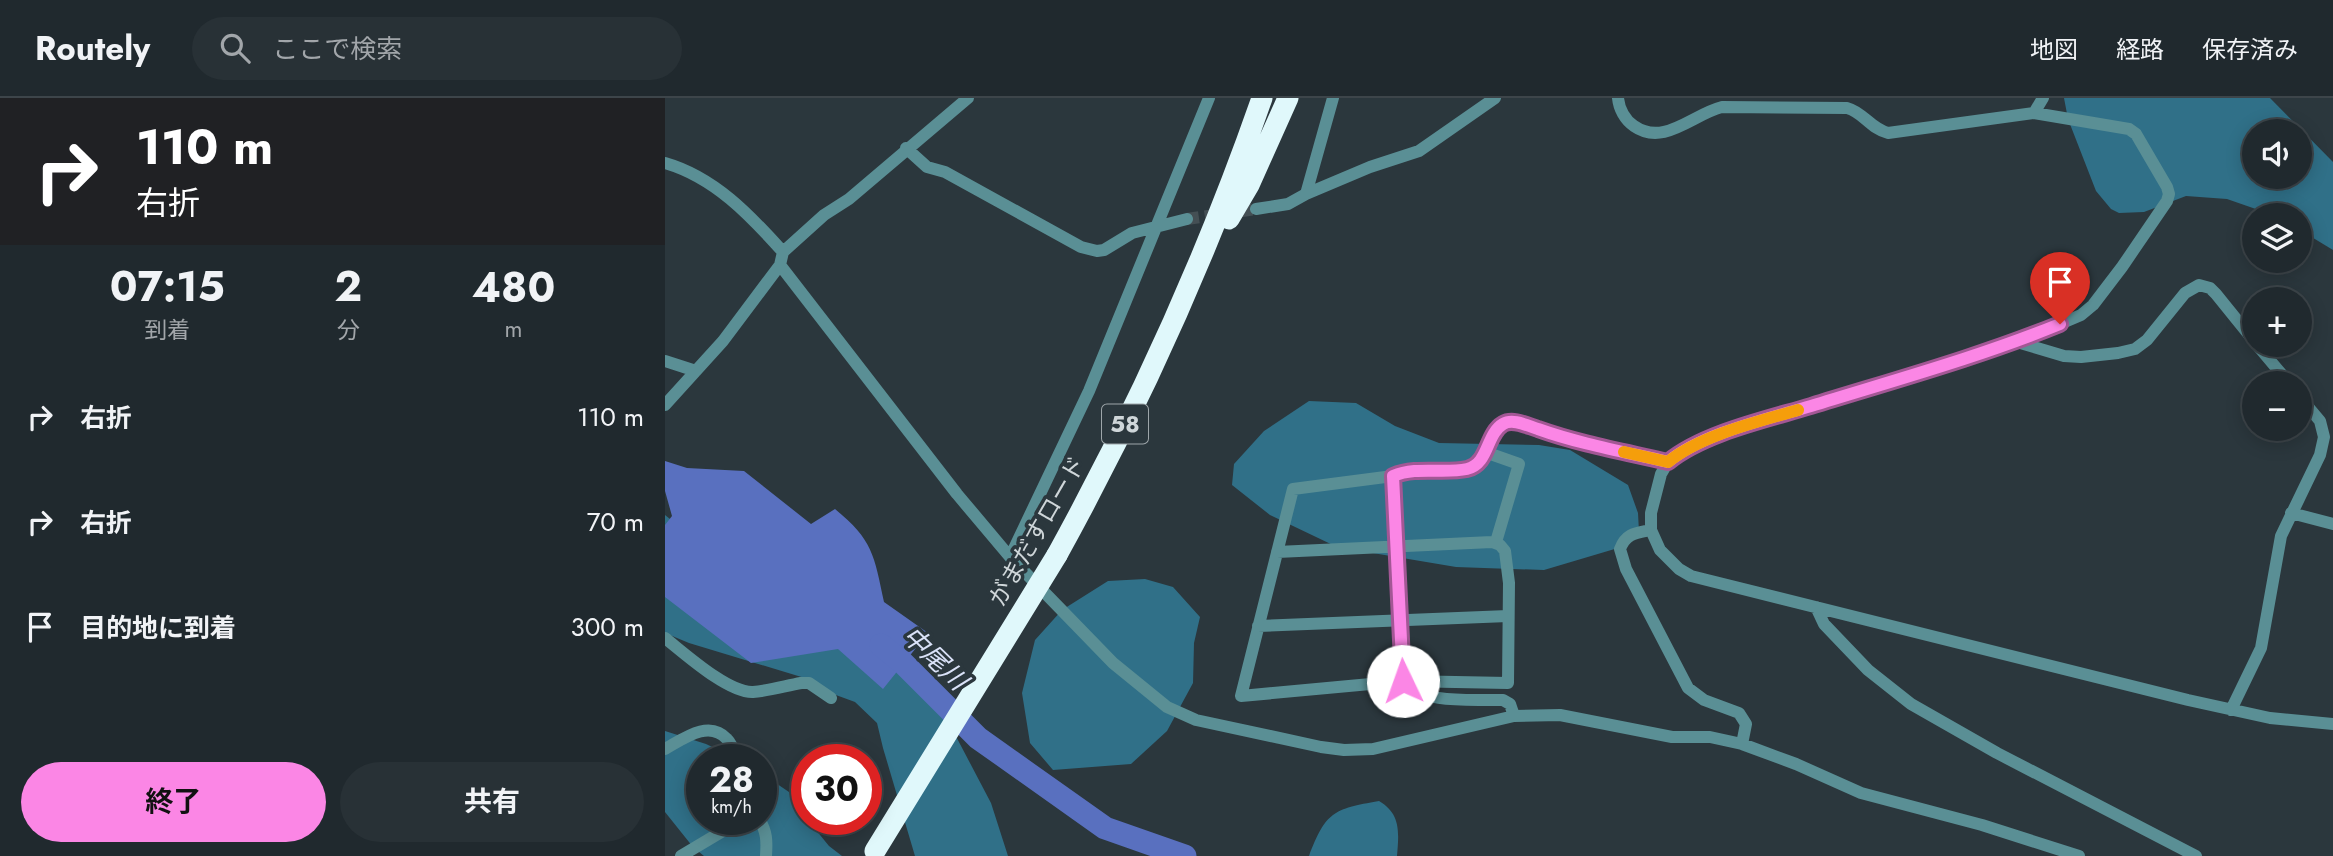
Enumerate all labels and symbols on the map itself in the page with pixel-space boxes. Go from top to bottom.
pin [2030,252,2090,324]
road number: 58 [1102,404,1148,444]
street label: がまだすロード [980,450,1094,612]
water label: 中尾川 [894,617,978,701]
position arrow [1366,644,1440,718]
speed limit sign: 30 [791,744,882,835]

